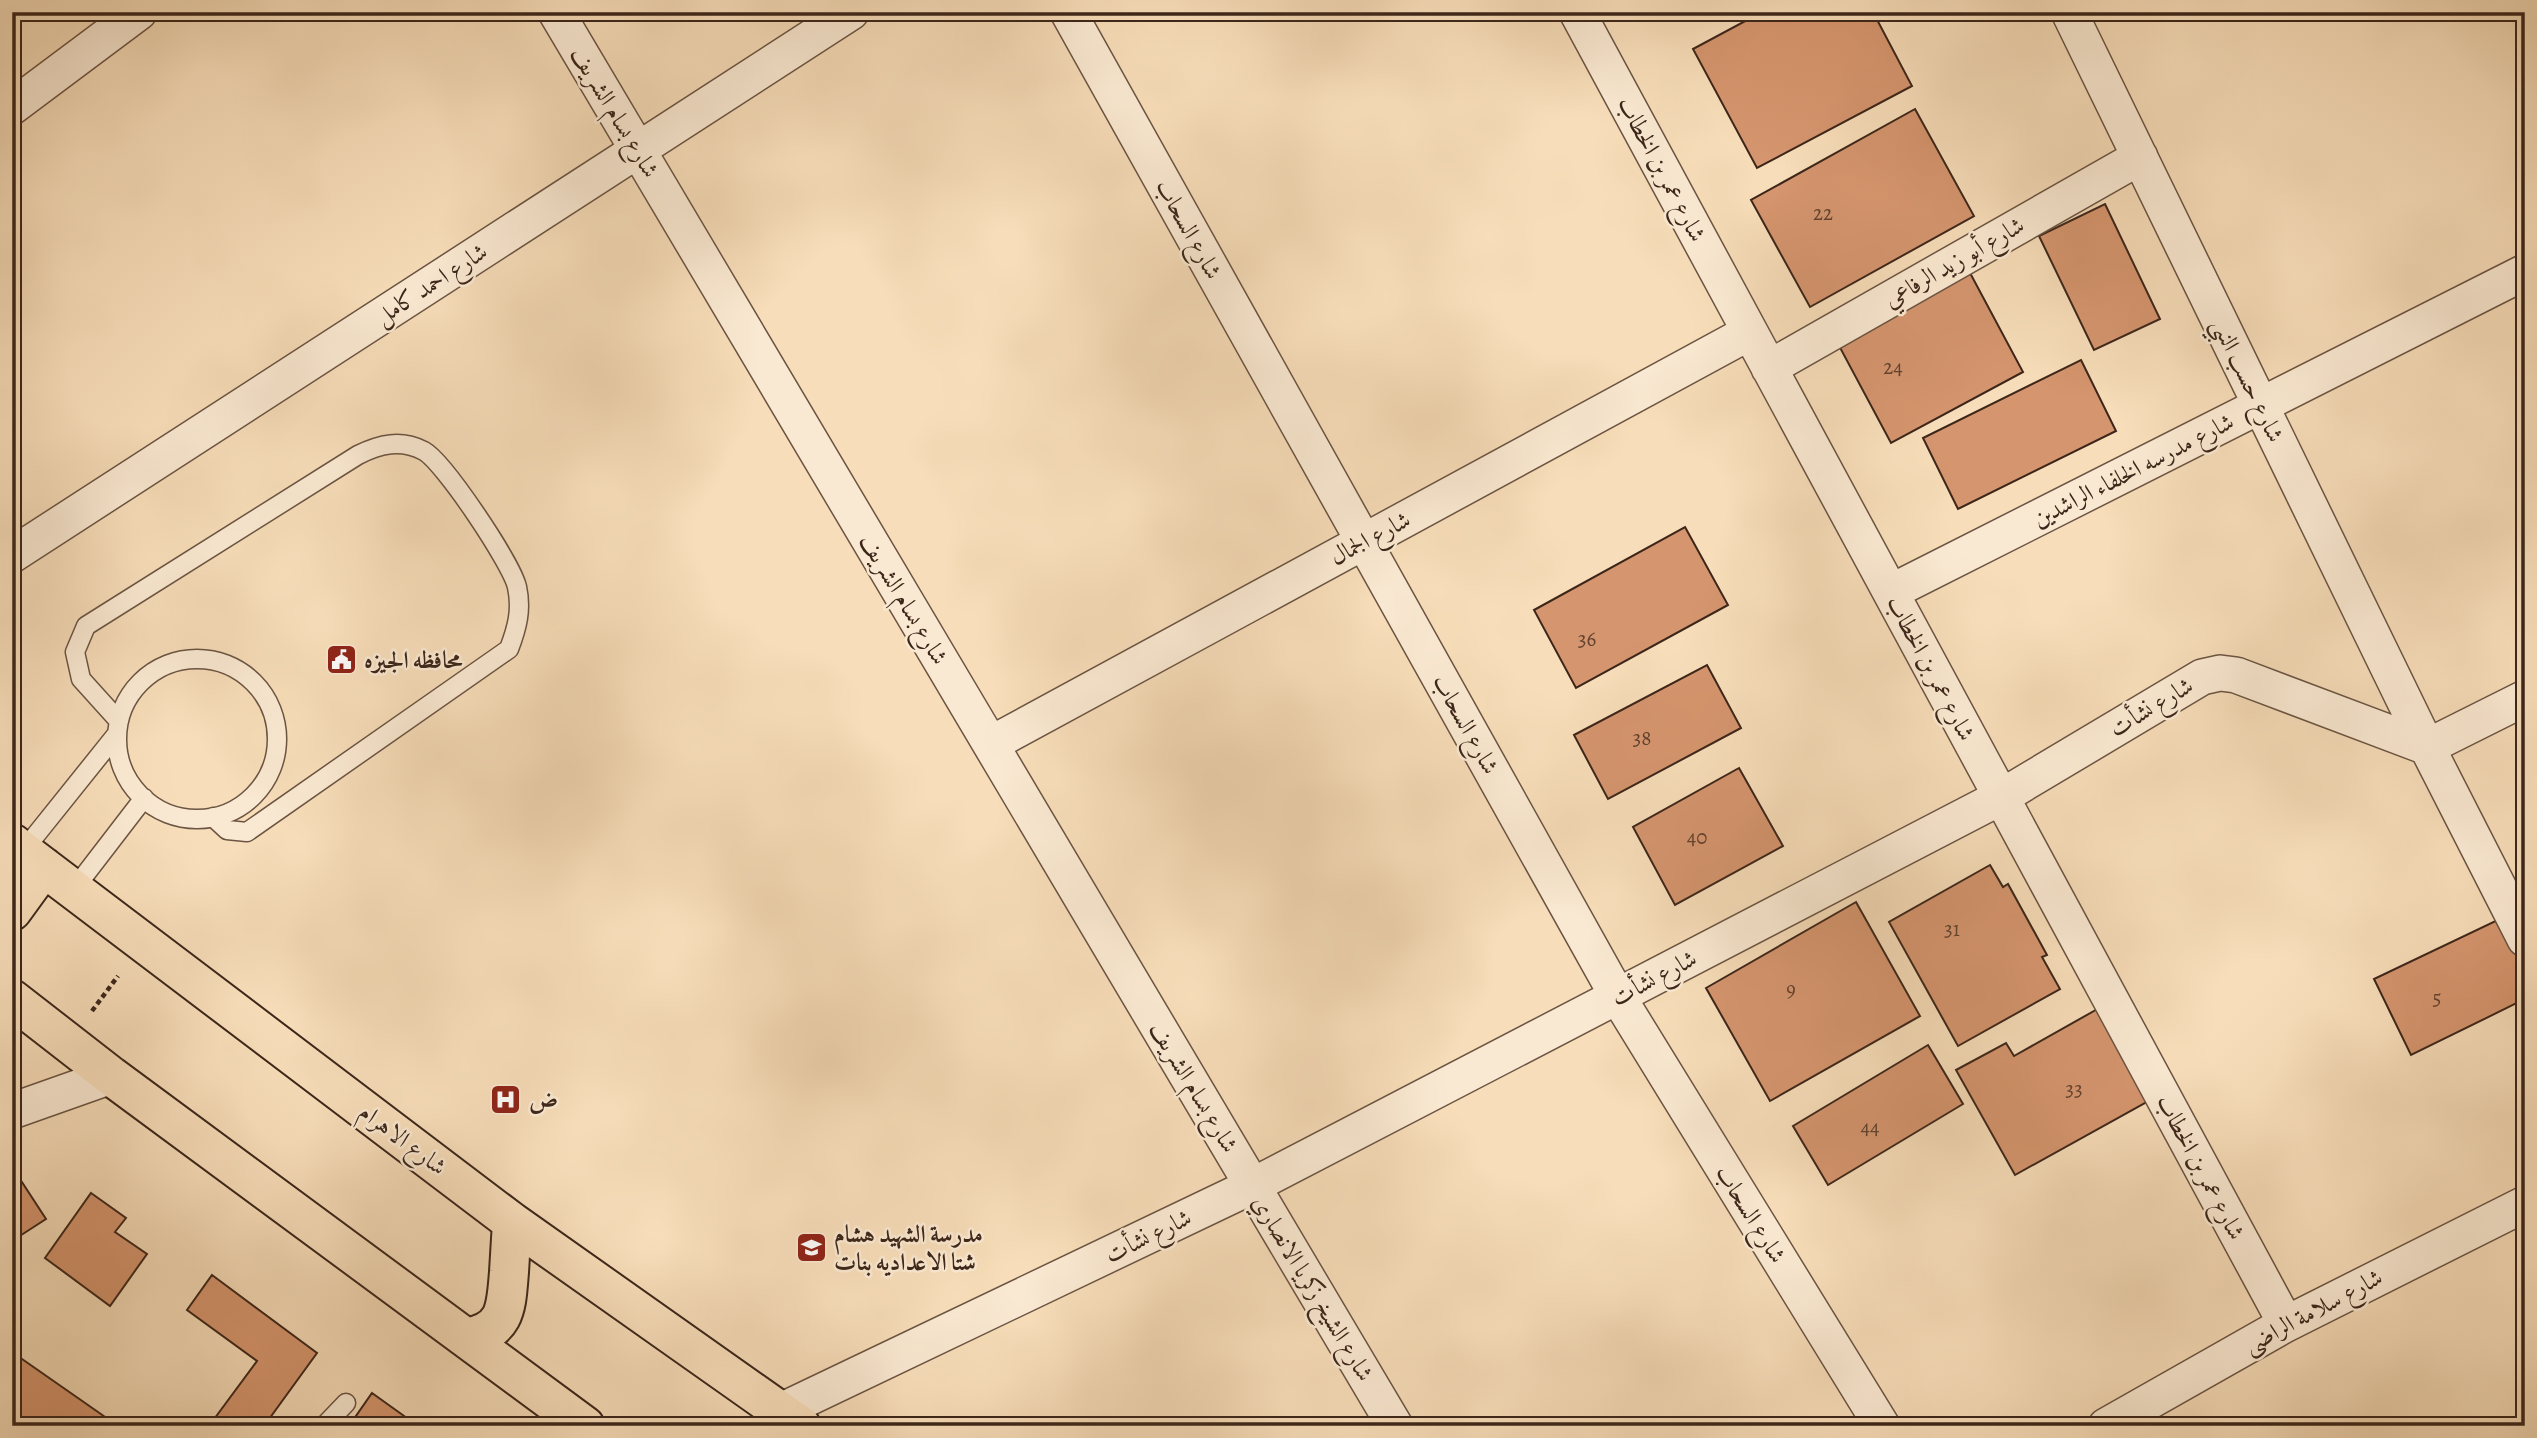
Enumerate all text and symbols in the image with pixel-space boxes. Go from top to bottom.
street label: شارع بسام الشريف [559,40,667,186]
street label: شارع عمر بن الخطاب [1607,91,1714,249]
street label: شارع السحاب [1145,173,1230,287]
house number: 22 [1813,199,1833,227]
street label: شارع أبو زيد الرفاعي [1877,208,2032,319]
street label: شارع احمد كامل [368,236,496,336]
street label: شارع حسب النبي [2199,313,2292,450]
house number: 24 [1883,353,1903,381]
street label: شارع مدرسه الخلفاء الراشدين [2027,405,2241,538]
street label: شارع الجمال [1324,503,1418,576]
street label: شارع بسام الشريف [848,527,956,673]
street label: شارع عمر بن الخطاب [1876,590,1983,748]
house number: 36 [1578,625,1597,653]
public building icon: محافظه الجيزه [324,643,358,677]
place label: محافظه الجيزه [364,644,463,676]
street label: شارع السحاب [1422,668,1507,782]
street label: شارع نشأت [2103,669,2201,748]
house number: 38 [1633,724,1651,752]
house number: 40 [1687,823,1707,851]
house number: 31 [1944,915,1960,943]
street label: شارع نشأت [1605,941,1704,1017]
house number: 9 [1786,975,1796,1003]
house number: 5 [2432,984,2442,1012]
street label: شارع بسام الشريف [1138,1015,1246,1161]
house number: 33 [2065,1075,2083,1103]
hospital icon: ض [489,1083,523,1117]
place label: ض [529,1084,558,1116]
street label: شارع عمر بن الخطاب [2146,1089,2253,1247]
street label: شارع الاهرام [350,1095,453,1187]
house number: 44 [1860,1113,1880,1141]
street label: شارع السحاب [1705,1159,1794,1271]
street label: شارع الشيخ زكريا الانصاري [1240,1189,1381,1390]
street label: شارع نشأت [1099,1200,1198,1274]
place label: مدرسة الشهيد هشام شتا الاعداديه بنات [834,1218,983,1278]
school or university icon: مدرسة الشهيد هشام شتا الاعداديه بنات [794,1231,828,1265]
street label: شارع سلامة الراضى [2238,1261,2390,1365]

